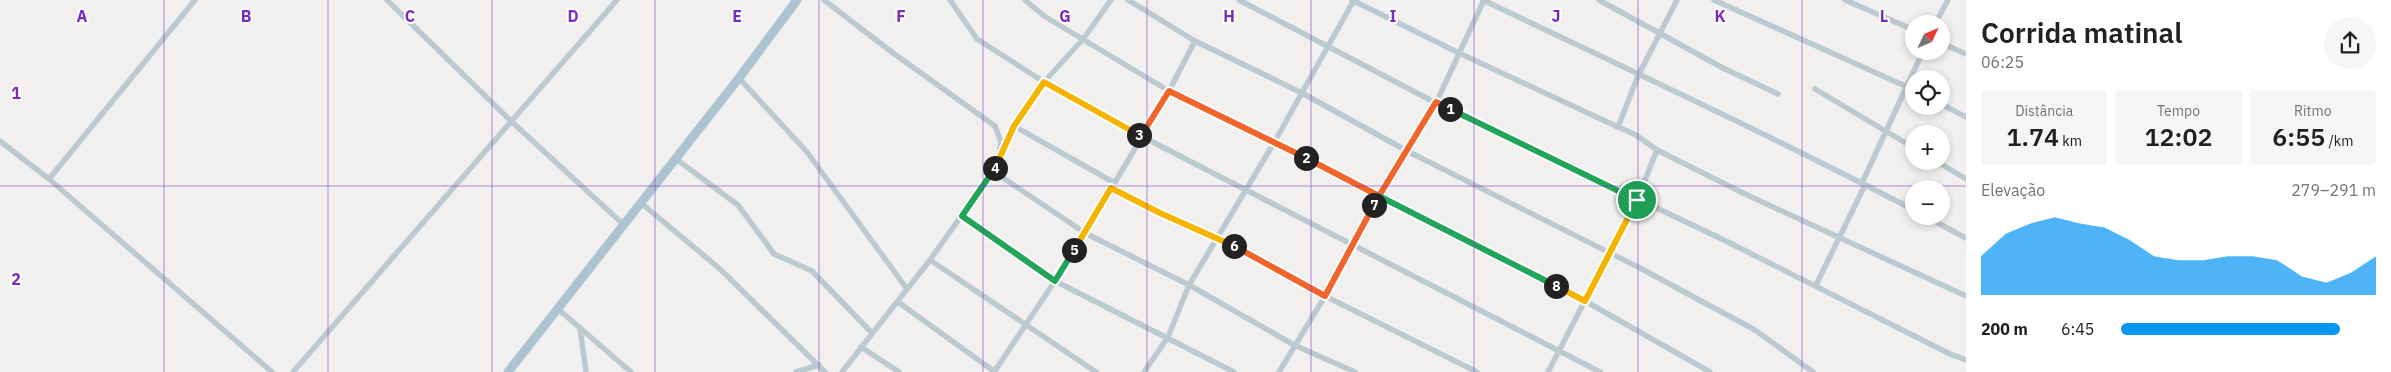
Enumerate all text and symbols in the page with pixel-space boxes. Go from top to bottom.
text: A [77,6,88,26]
text: B [241,6,252,26]
text: C [405,6,415,26]
text: D [567,6,579,26]
text: E [732,6,742,26]
text: F [896,6,906,26]
text: G [1059,6,1071,26]
text: H [1223,6,1235,26]
text: I [1390,6,1397,26]
text: J [1552,6,1560,26]
text: K [1714,6,1726,26]
text: L [1880,6,1888,26]
text: Corrida matinal [1981,14,2182,51]
north arrow [1905,15,1950,60]
map controls [1905,15,1950,225]
button: share [2324,17,2376,69]
text: 06:25 [1981,52,2024,72]
button: locate [1905,70,1950,115]
text: 1 [11,83,21,103]
pin: 1 [1438,96,1462,122]
text: 1 [1446,100,1455,118]
text: Distância [2015,102,2073,120]
text: Tempo [2157,102,2200,120]
text: Ritmo [2294,102,2332,120]
text: 1.74 [2006,120,2059,153]
text: 12:02 [2145,120,2212,153]
text: 6:55 [2272,120,2325,153]
pin: 3 [1126,122,1152,148]
button: + [1905,125,1950,170]
text: 3 [1135,126,1144,144]
text: km [2059,132,2082,150]
text: /km [2325,132,2353,150]
pin: 2 [1294,146,1318,170]
text: 2 [1302,149,1311,167]
pin: 4 [982,156,1008,180]
text: 4 [991,159,1000,177]
pin [1616,179,1658,221]
button: − [1905,180,1950,225]
text: Elevação [1981,180,2045,200]
text: 279–291 m [2291,180,2376,200]
icon: arrive [1623,186,1651,214]
pin: 7 [1362,192,1386,218]
text: 7 [1370,196,1379,214]
pin: 6 [1222,234,1246,258]
text: 6 [1230,237,1239,255]
pin: 5 [1062,238,1086,262]
text: 5 [1070,241,1079,259]
text: 2 [11,269,21,289]
pin: 8 [1544,274,1568,298]
text: 8 [1552,277,1561,295]
text: 200 m [1981,319,2028,339]
text: 6:45 [2061,319,2094,339]

